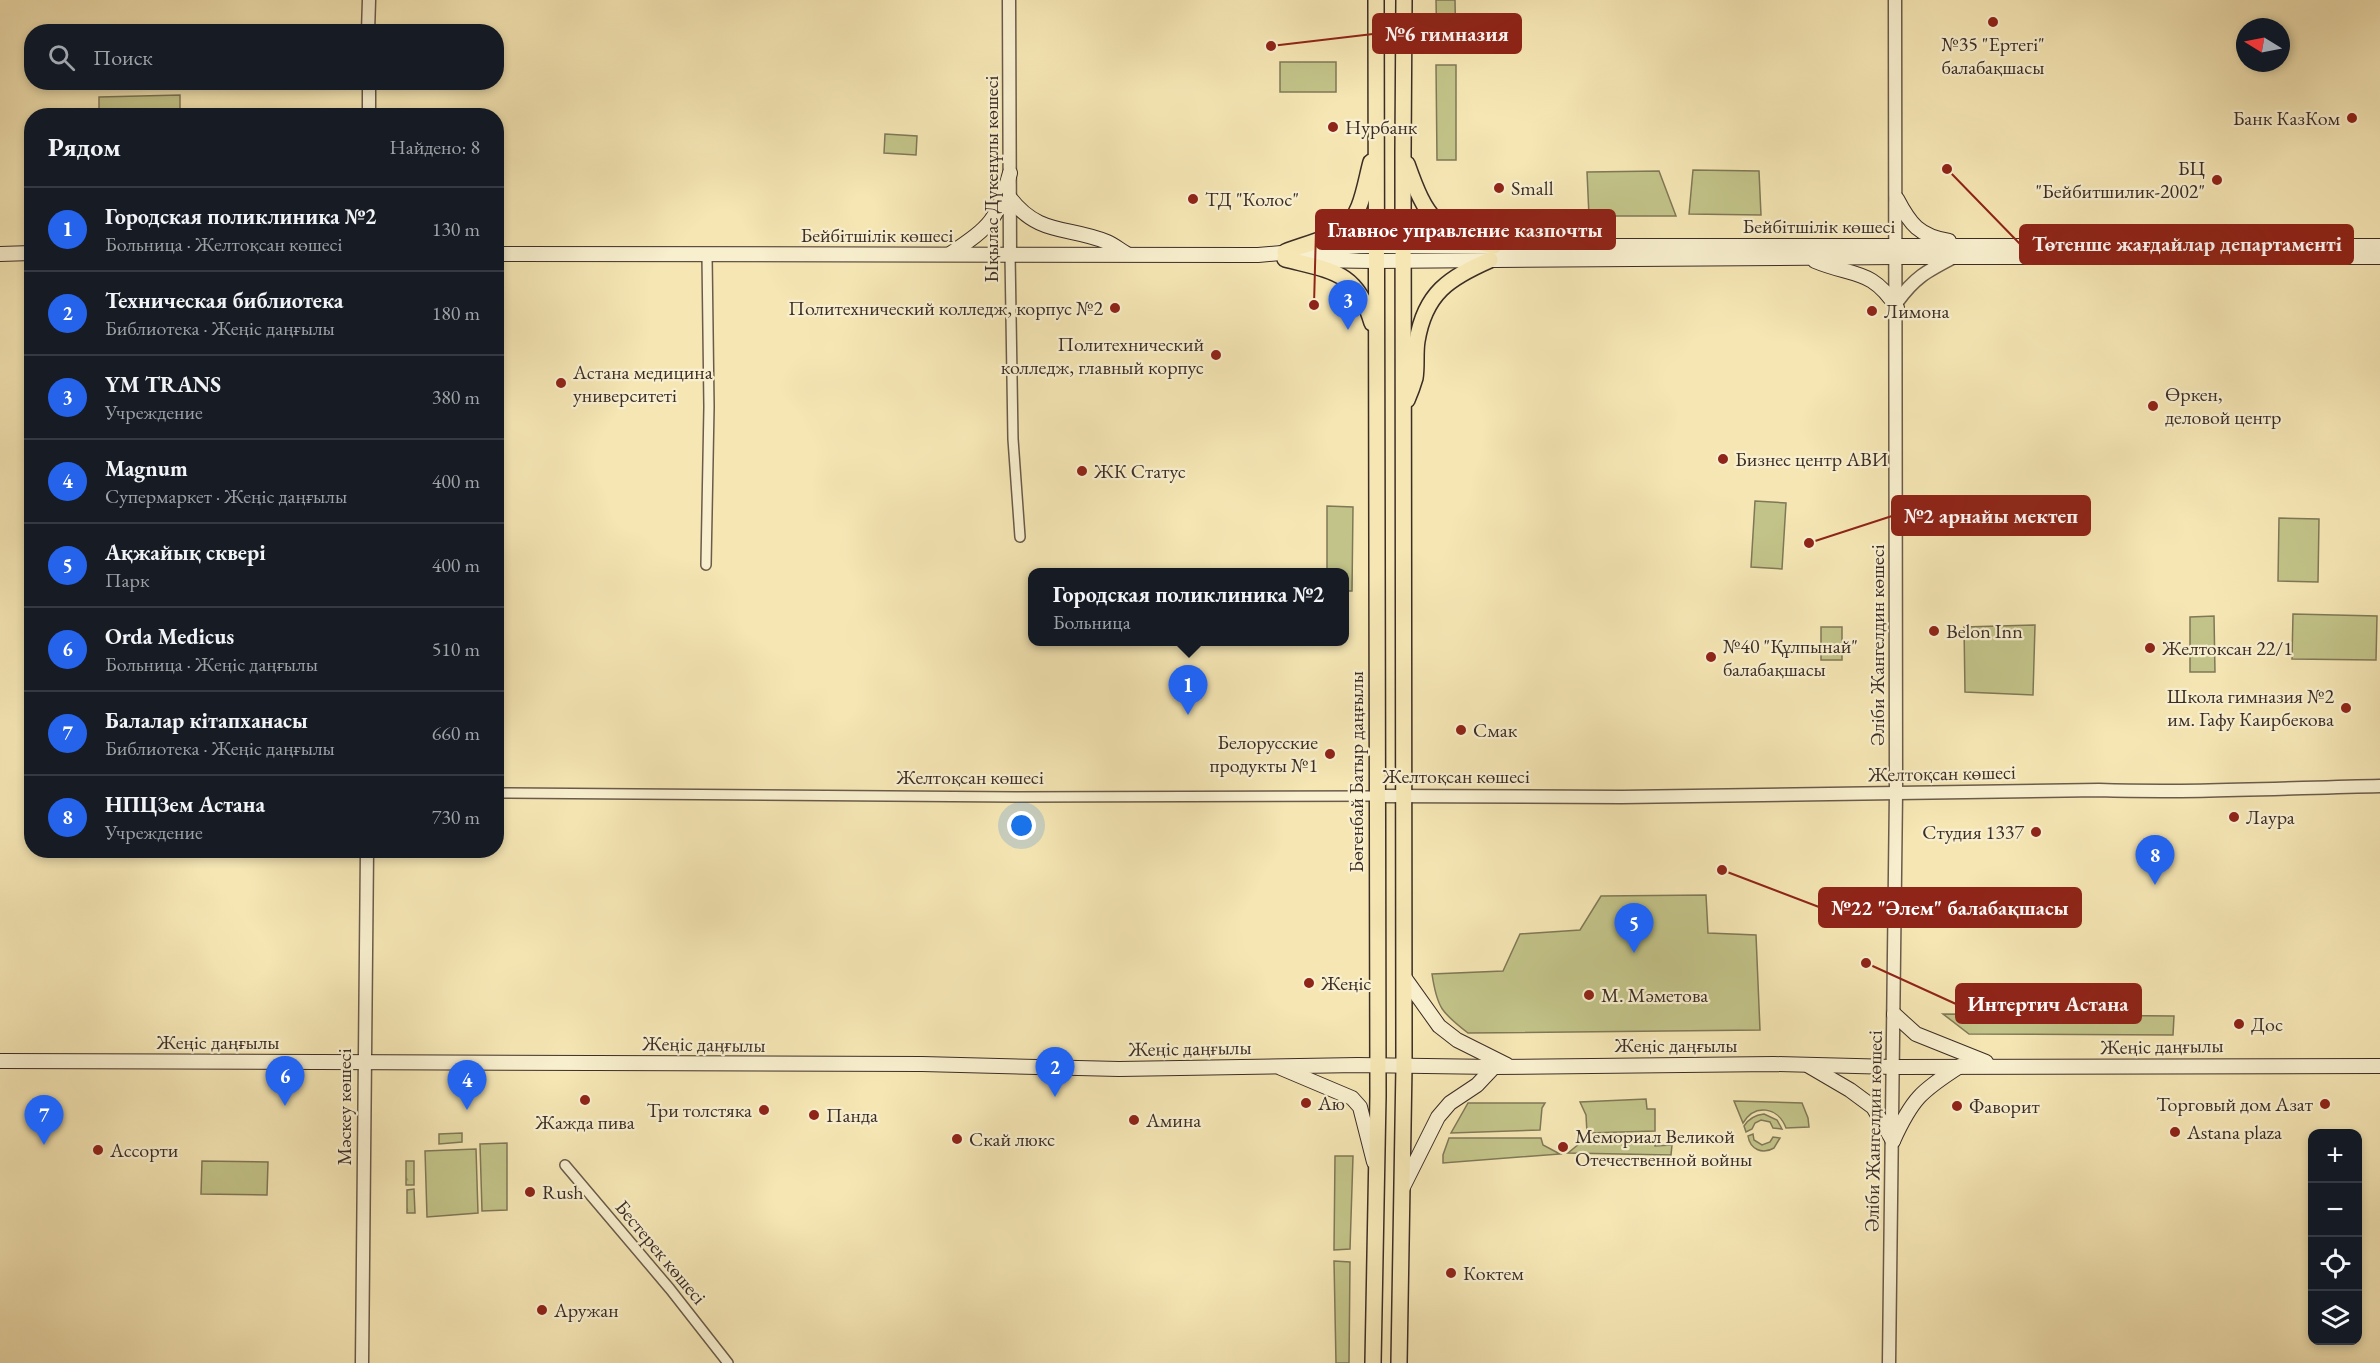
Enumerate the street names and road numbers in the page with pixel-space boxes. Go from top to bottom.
street label: Ықылас Дүкенұлы көшесі [978,75,1004,282]
street label: Бейбітшілік көшесі [1742,213,1896,239]
street label: Бейбітшілік көшесі [800,222,954,248]
street label: Әліби Жангелдин көшесі [1864,544,1890,746]
street label: Бөгенбай Батыр даңғылы [1343,671,1369,873]
street label: Желтоқсан көшесі [1867,759,2016,787]
street label: Желтоқсан көшесі [1381,763,1530,789]
street label: Желтоқсан көшесі [895,764,1044,790]
street label: Жеңіс даңғылы [155,1029,280,1055]
street label: Жеңіс даңғылы [641,1030,766,1058]
street label: Әліби Жангелдин көшесі [1858,1030,1888,1232]
street label: Жеңіс даңғылы [1613,1032,1738,1058]
street label: Жеңіс даңғылы [2099,1032,2224,1060]
street label: Жеңіс даңғылы [1127,1034,1252,1062]
street label: Мәскеу көшесі [331,1048,357,1166]
street label: Бестерек көшесі [610,1194,712,1310]

